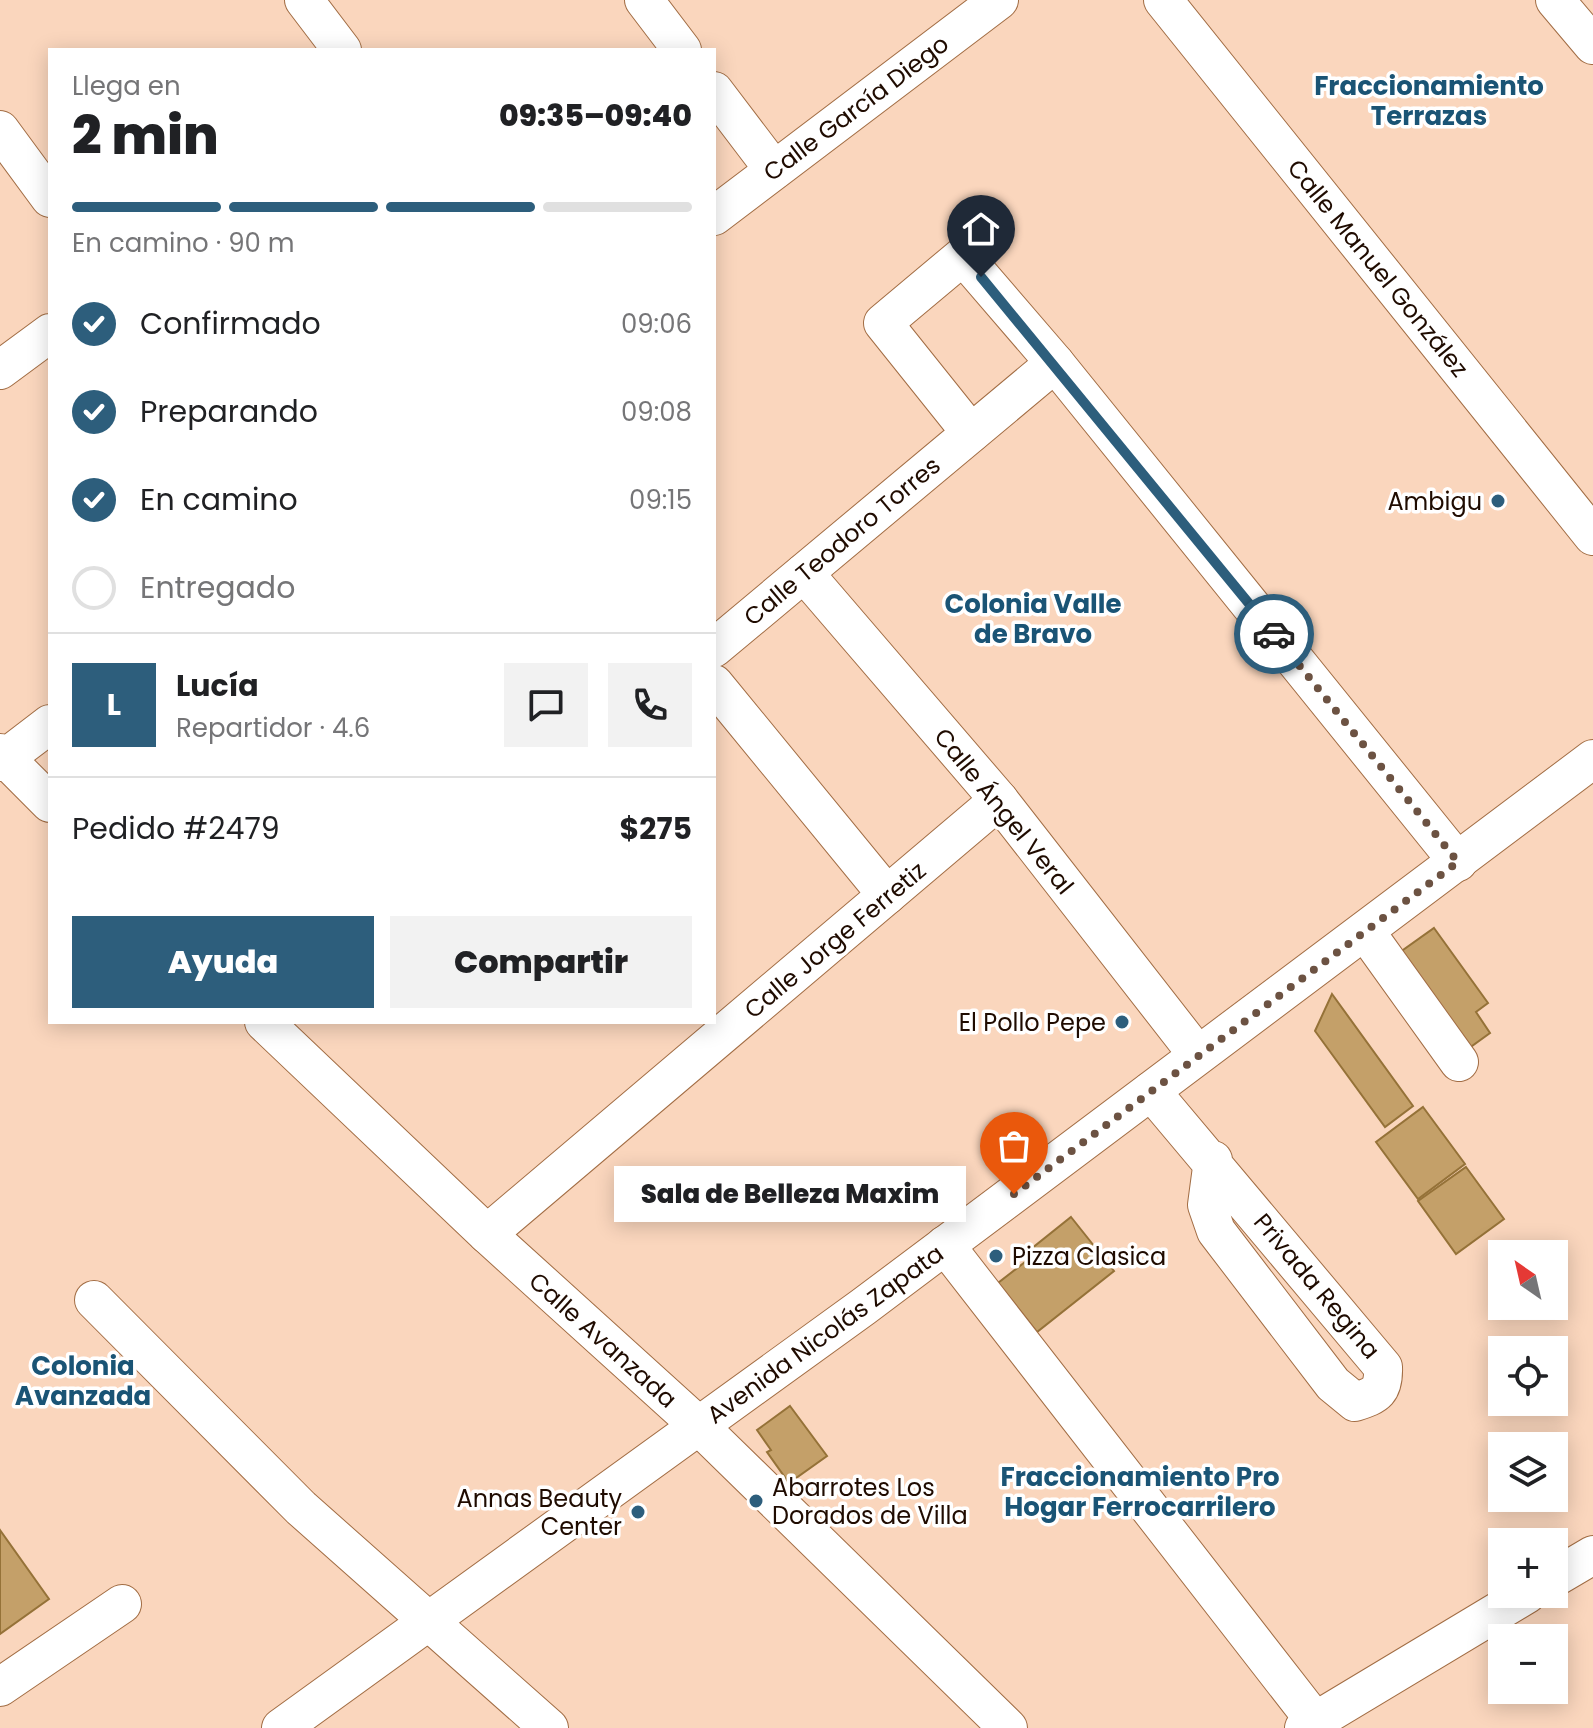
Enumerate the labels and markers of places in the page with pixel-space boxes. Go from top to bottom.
pin [947,195,1015,277]
place label: Ambigu [1387,485,1482,518]
marker: Ambigu [1489,492,1507,510]
place label: El Pollo Pepe [959,1006,1106,1039]
marker: El Pollo Pepe [1113,1013,1131,1031]
pin [980,1112,1048,1194]
callout: Sala de Belleza Maxim [614,1166,966,1222]
place label: Pizza Clasica [1012,1240,1166,1273]
marker: Pizza Clasica [987,1247,1005,1265]
place label: Abarrotes Los Dorados de Villa [772,1471,968,1532]
place label: Annas Beauty Center [457,1482,622,1543]
marker: Abarrotes Los Dorados de Villa [747,1492,765,1510]
marker: Annas Beauty Center [629,1503,647,1521]

